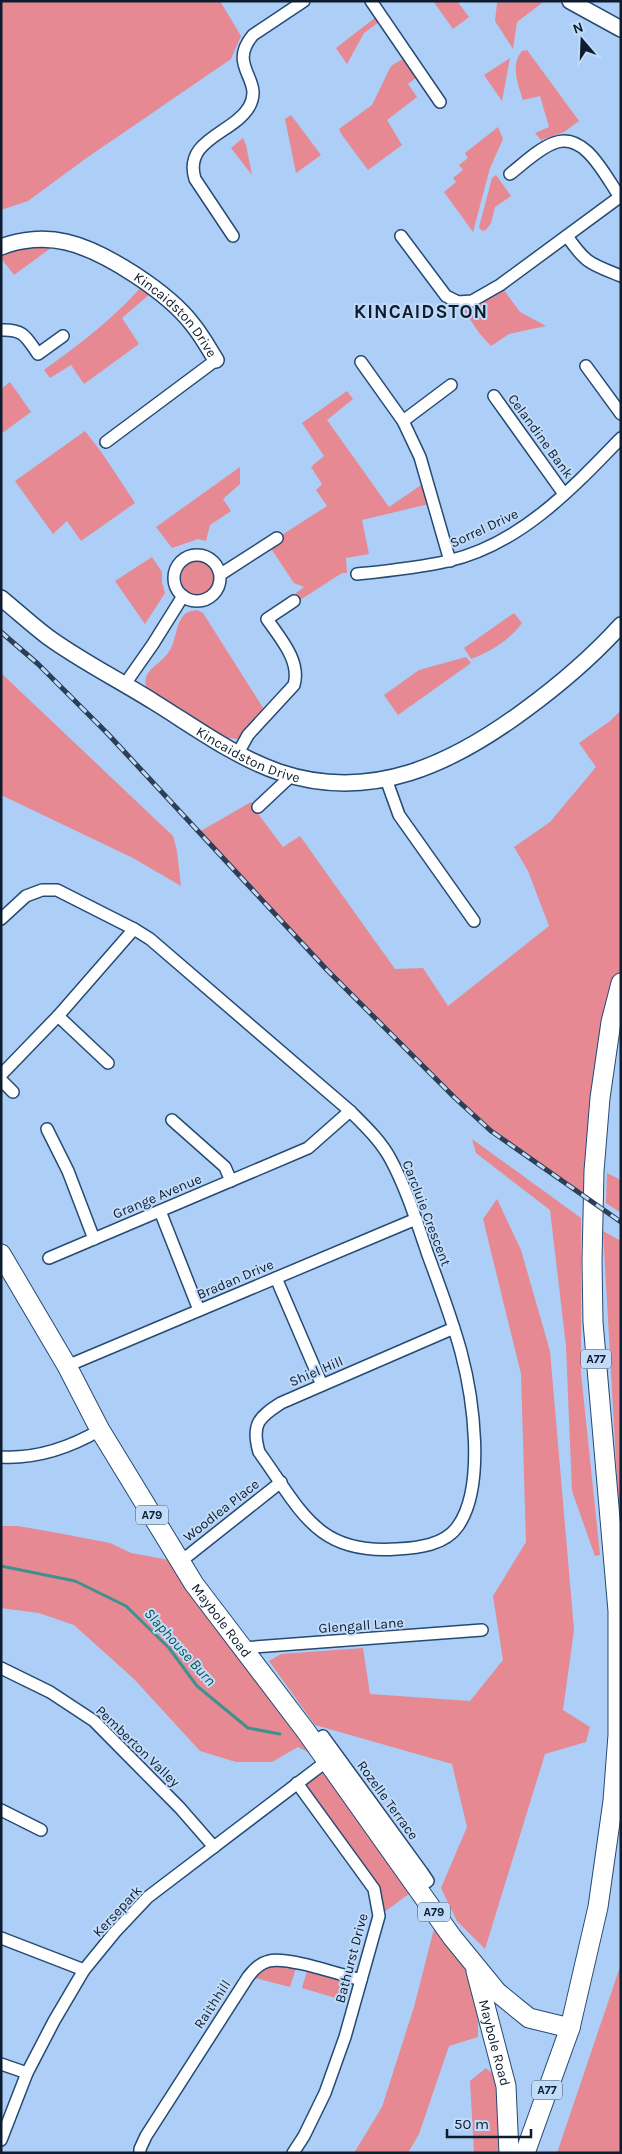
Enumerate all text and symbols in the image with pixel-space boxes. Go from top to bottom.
north arrow [557,15,607,65]
text: N [570,19,585,38]
street label: Kincaidston Drive [130,268,220,361]
district label: KINCAIDSTON [354,301,488,323]
street label: Celandine Bank [504,391,577,482]
street label: Sorrel Drive [447,505,521,552]
street label: Kincaidston Drive [193,723,302,787]
street label: Carcluie Crescent [399,1158,455,1268]
street label: Grange Avenue [110,1170,204,1223]
street label: Bradan Drive [194,1256,276,1303]
road number: A77 [581,1350,611,1368]
street label: Shiel Hill [287,1353,346,1390]
street label: Woodlea Place [180,1475,263,1545]
road number: A79 [136,1506,168,1524]
street label: Maybole Road [188,1580,255,1661]
water label: Slaphouse Burn [140,1604,220,1690]
street label: Glengall Lane [318,1614,404,1637]
street label: Pemberton Valley [92,1702,183,1791]
street label: Rozelle Terrace [353,1757,422,1843]
street label: Kersepark [89,1882,146,1941]
road number: A79 [418,1902,450,1921]
street label: Bathurst Drive [331,1911,372,2005]
street label: Raithhill [190,1977,234,2032]
street label: Maybole Road [475,1998,514,2088]
road number: A77 [532,2080,562,2100]
scale bar [447,2106,531,2138]
text: 50 m [454,2115,489,2133]

